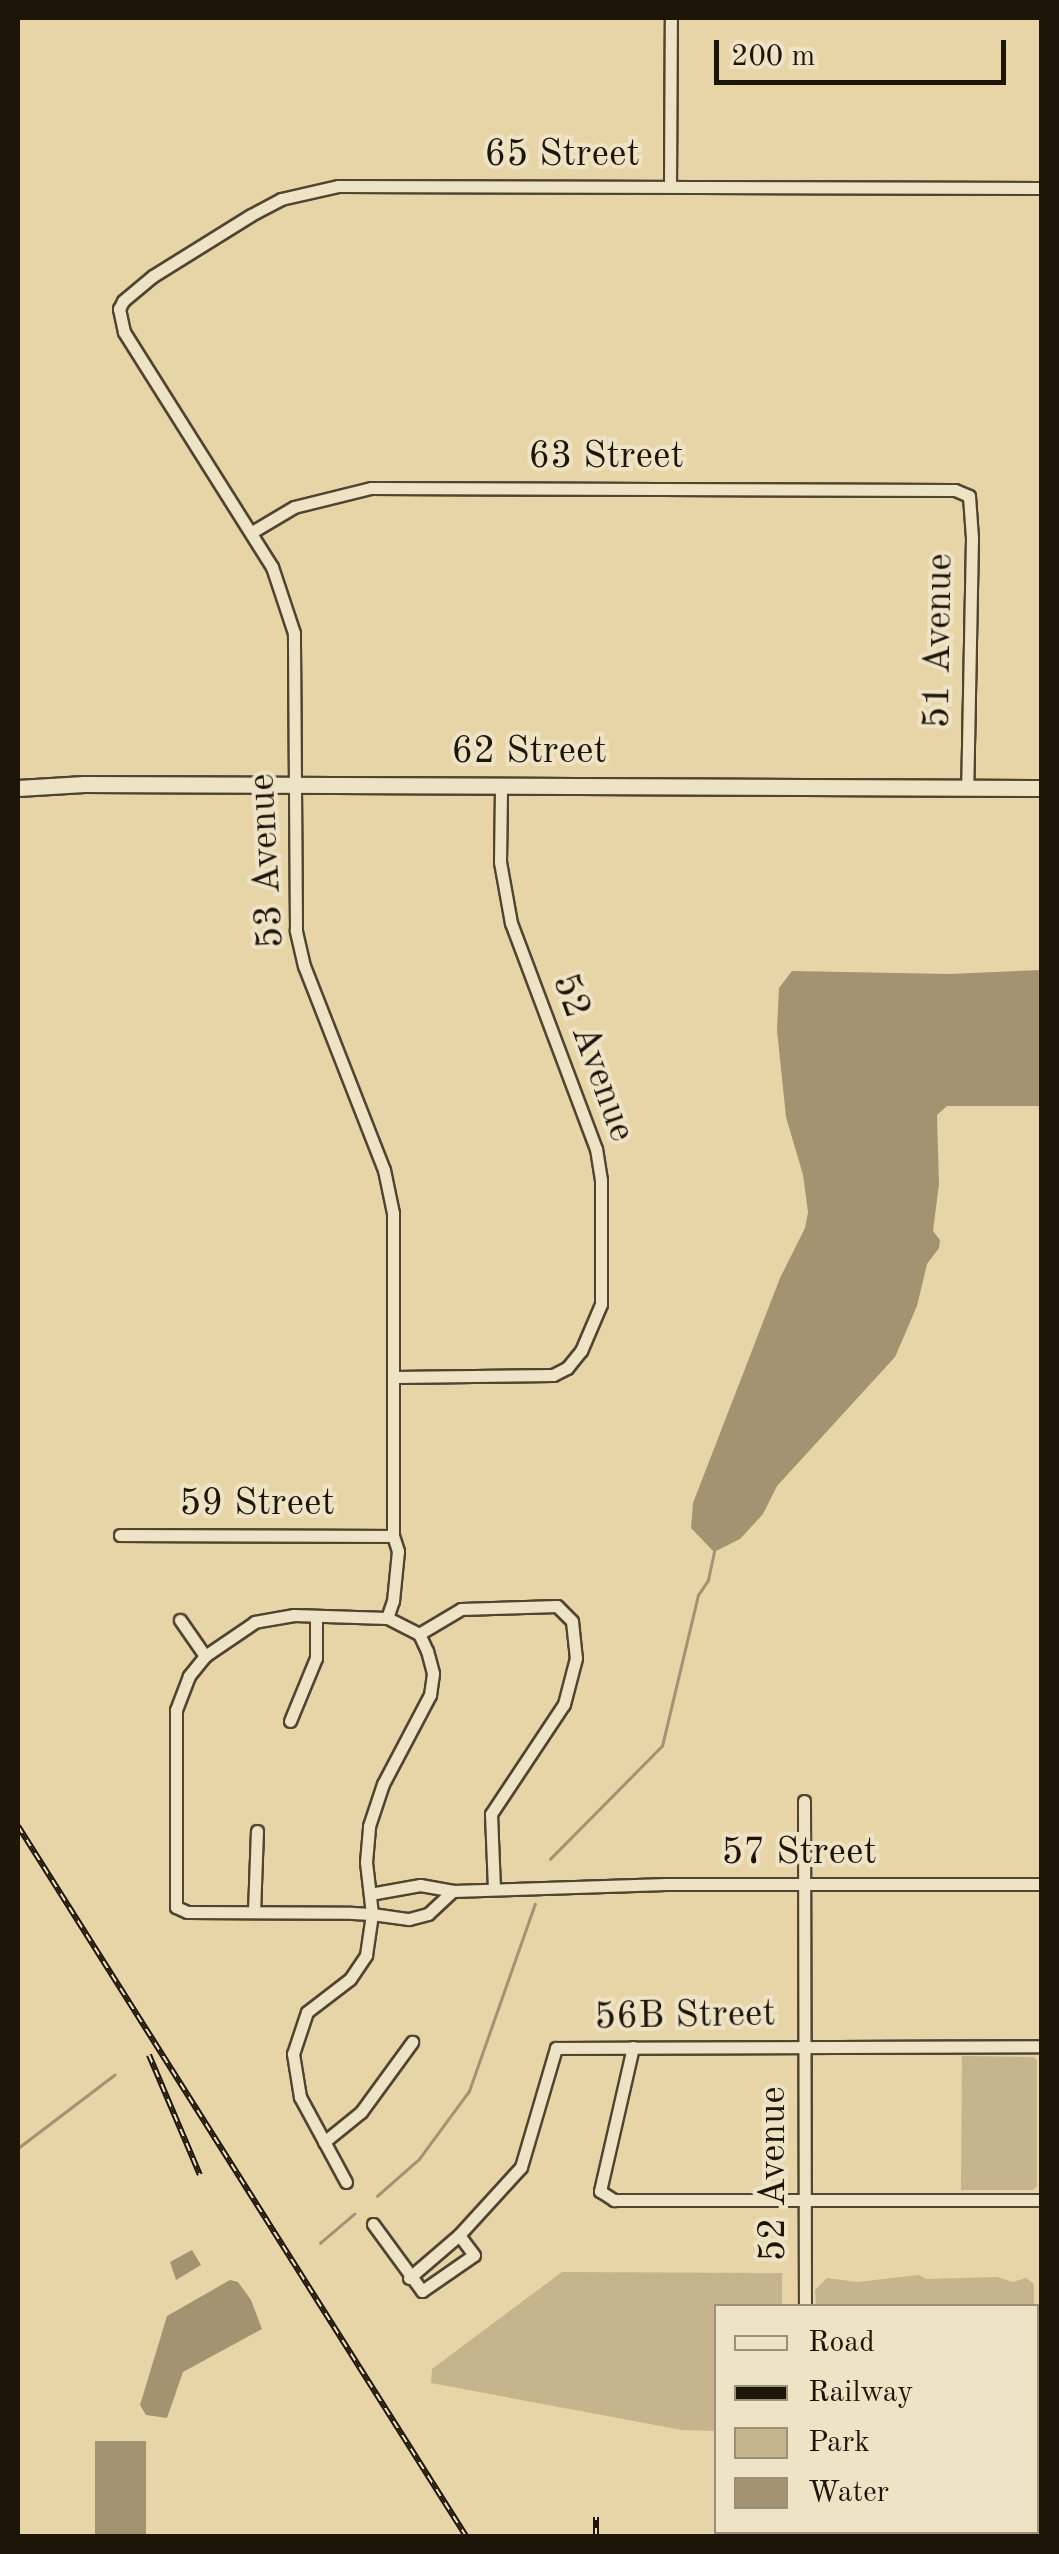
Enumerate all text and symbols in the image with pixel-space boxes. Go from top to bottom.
scale bar [719,20,1012,82]
text: 200 m [731,42,815,72]
street label: 65 Street [484,133,640,179]
street label: 63 Street [528,435,684,481]
street label: 51 Avenue [916,553,964,729]
street label: 62 Street [451,730,607,776]
street label: 53 Avenue [241,772,295,950]
street label: 52 Avenue [541,968,643,1148]
street label: 59 Street [179,1482,335,1528]
street label: 57 Street [721,1831,877,1877]
street label: 56B Street [594,1993,776,2041]
street label: 52 Avenue [752,2086,798,2262]
legend [714,2304,1039,2534]
text: Road [808,2328,875,2358]
text: Railway [808,2378,913,2408]
text: Park [808,2428,870,2458]
text: Water [808,2478,889,2508]

